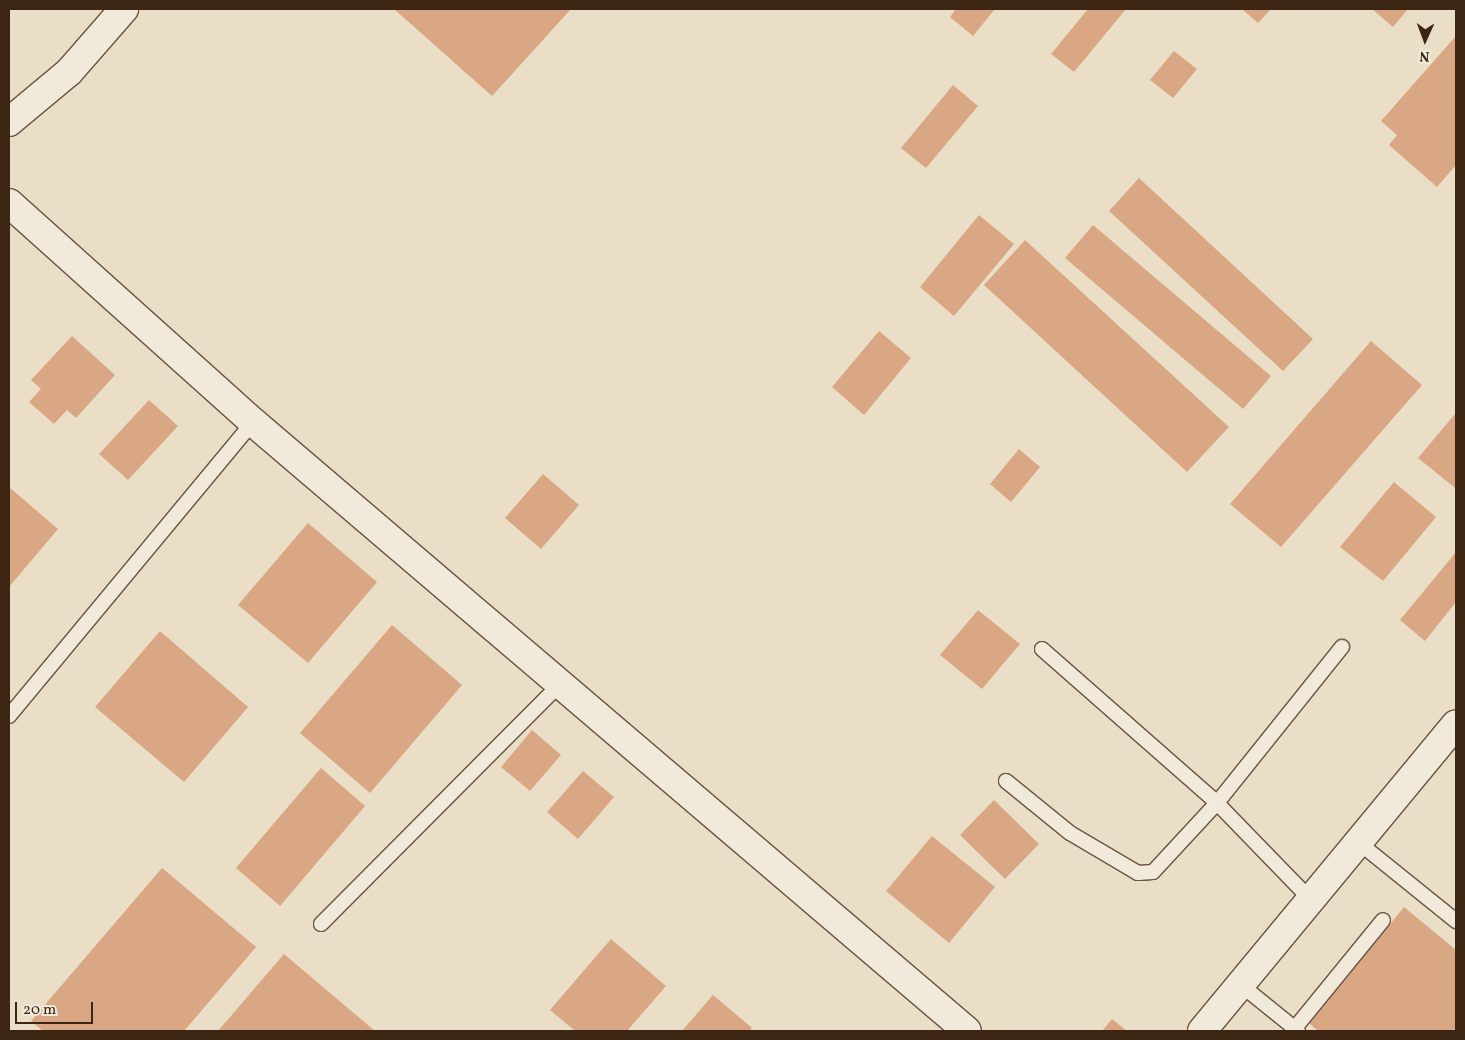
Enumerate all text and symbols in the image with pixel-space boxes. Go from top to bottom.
north arrow [1400,15,1450,65]
text: N [1419,46,1430,65]
scale bar [18,992,95,1024]
text: 20 m [23,1000,56,1021]

